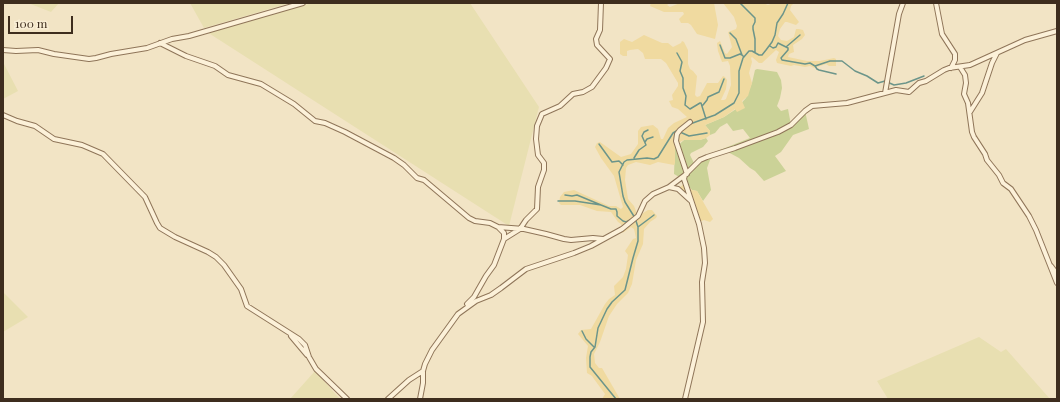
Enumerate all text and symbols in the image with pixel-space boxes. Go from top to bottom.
scale bar [10,8,75,34]
text: 100 m [15,15,47,31]

